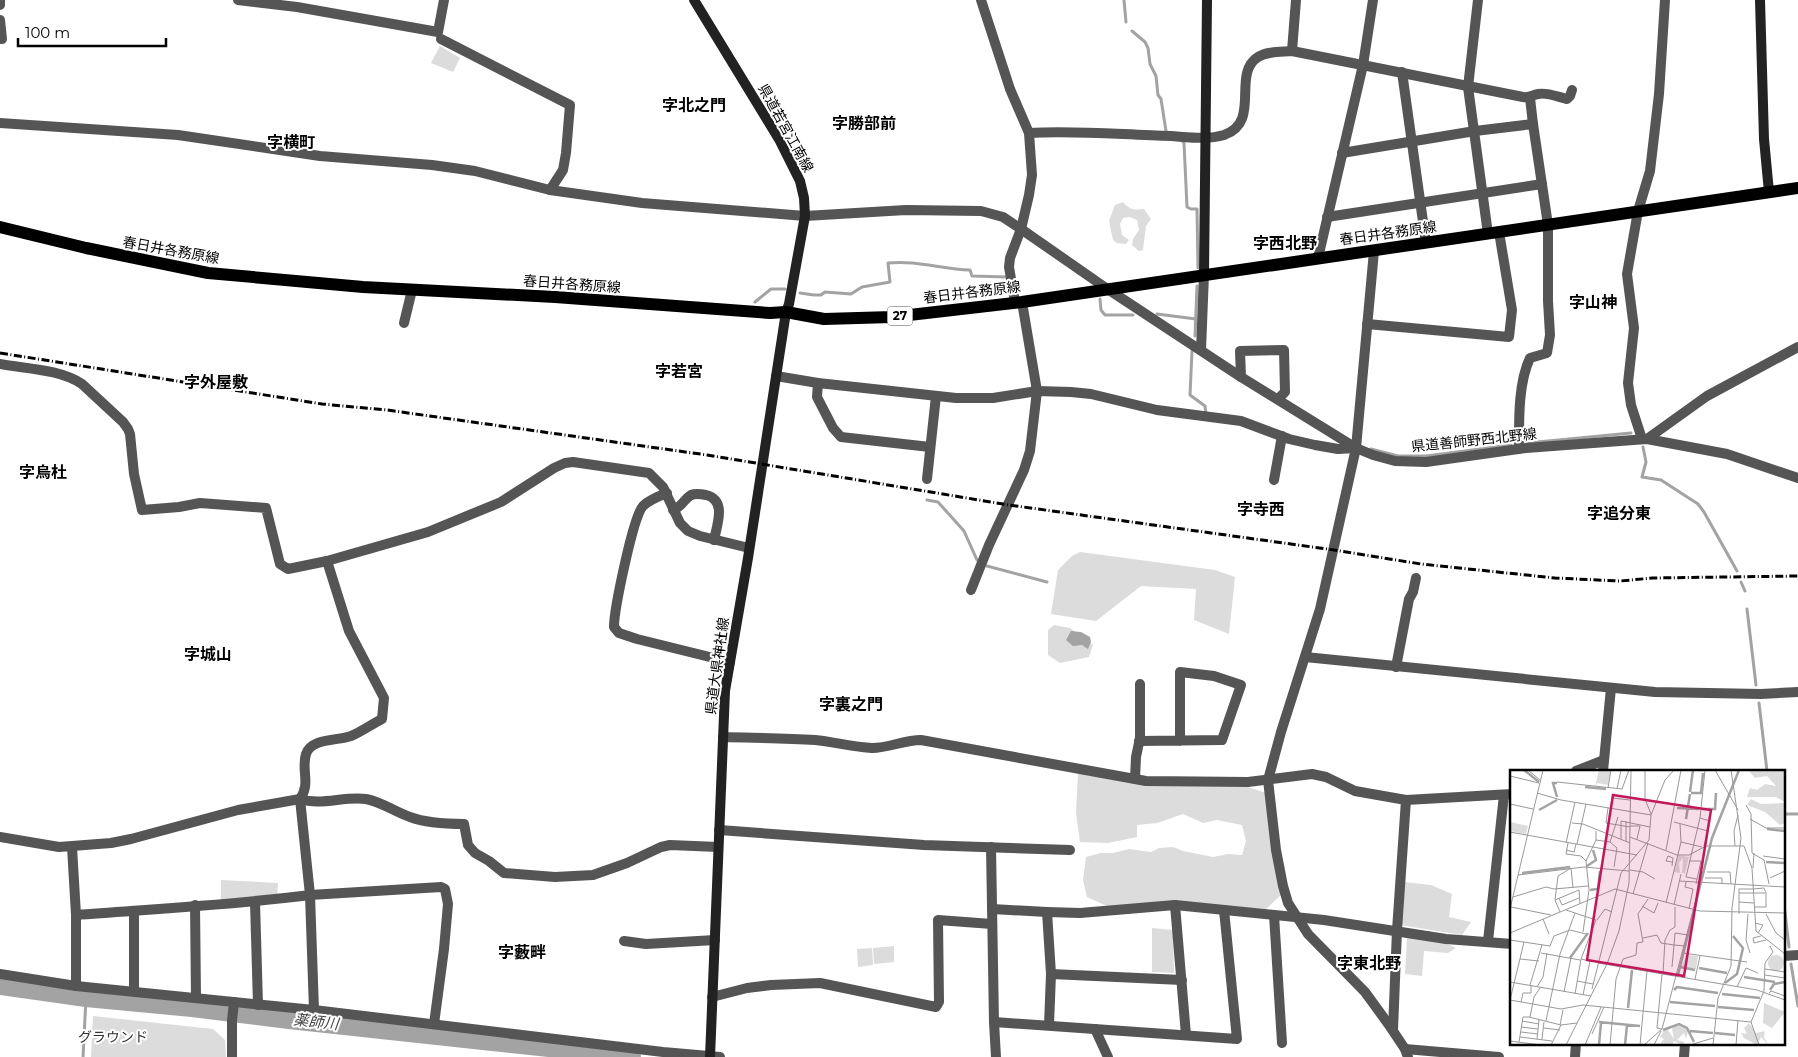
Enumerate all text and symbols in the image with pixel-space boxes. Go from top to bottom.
scale bar [18,15,165,47]
text: 100 m [25,23,70,42]
street label: 県道若宮江南線 [754,81,818,175]
district label: 字北之門 [662,96,726,115]
district label: 字勝部前 [832,114,896,133]
district label: 字横町 [267,133,315,152]
street label: 春日井各務原線 [1338,217,1438,249]
street label: 春日井各務原線 [121,233,221,267]
district label: 字西北野 [1253,234,1317,253]
street label: 春日井各務原線 [522,272,622,296]
street label: 春日井各務原線 [922,277,1022,307]
district label: 字山神 [1569,293,1617,312]
road number: 27 [888,306,912,326]
district label: 字若宮 [655,362,703,381]
district label: 字外屋敷 [184,373,248,392]
street label: 県道善師野西北野線 [1410,424,1538,456]
district label: 字烏杜 [19,463,67,482]
district label: 字寺西 [1237,500,1285,519]
district label: 字追分東 [1587,504,1651,523]
street label: 県道大県神社線 [701,616,733,716]
district label: 字城山 [184,645,232,664]
district label: 字裏之門 [819,695,883,714]
inset map [1510,770,1786,1044]
district label: 字藪畔 [498,943,546,962]
district label: 字東北野 [1337,954,1401,973]
water label: 薬師川 [293,1010,341,1034]
park label: グラウンド [78,1028,148,1046]

